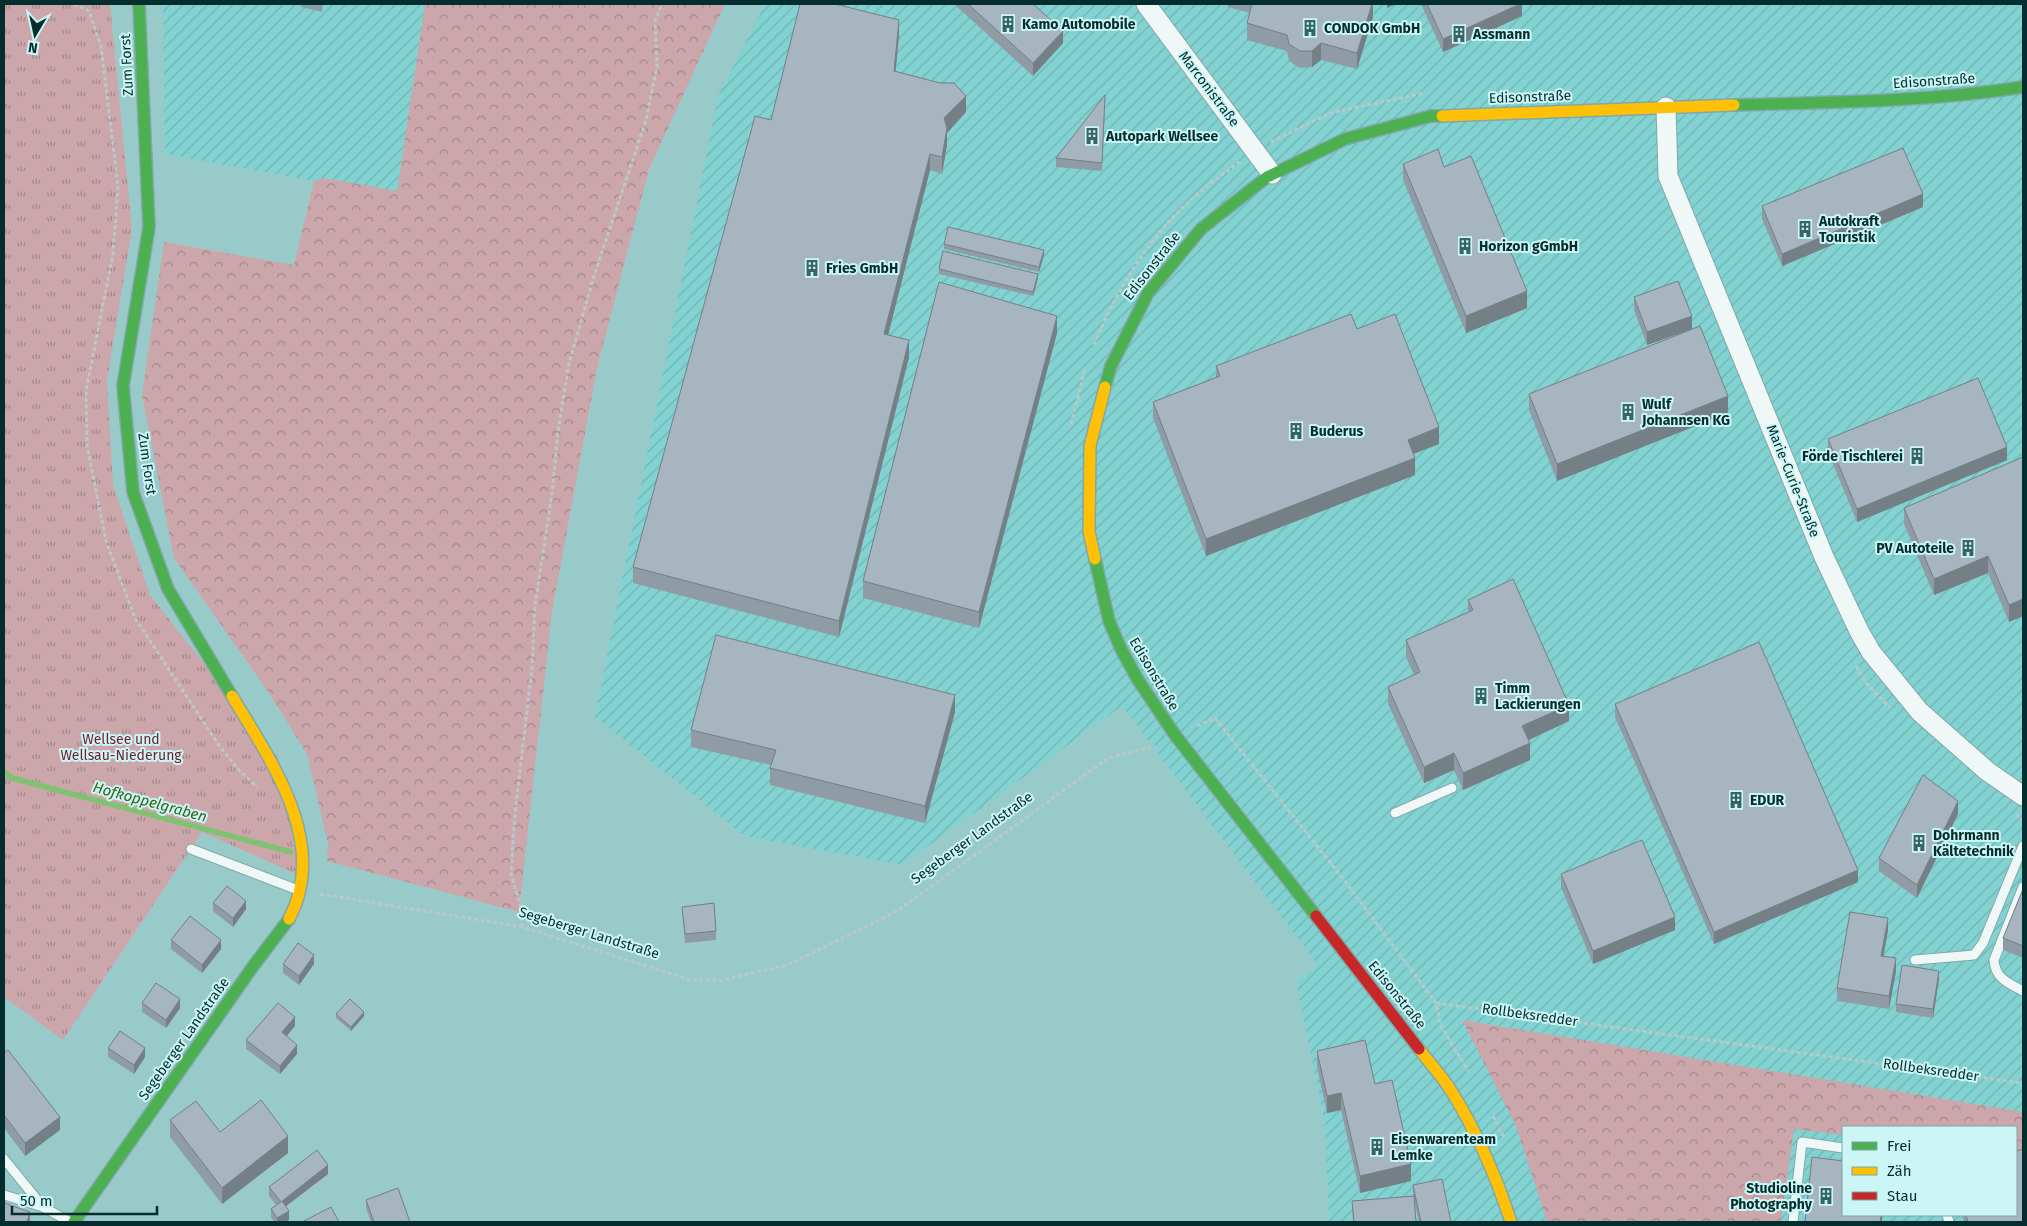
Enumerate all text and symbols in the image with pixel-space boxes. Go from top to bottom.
north arrow [10,10,60,60]
building icon: Kamo Automobile [998,14,1018,34]
place label: Kamo Automobile [1022,16,1136,33]
building icon: CONDOK GmbH [1300,18,1320,38]
place label: CONDOK GmbH [1324,20,1420,37]
building icon: Assmann [1449,24,1469,44]
place label: Assmann [1472,26,1530,43]
street label: Zum Forst [117,33,137,97]
text: N [27,38,39,56]
street label: Marconistraße [1175,48,1243,130]
street label: Edisonstraße [1892,70,1976,92]
street label: Edisonstraße [1488,87,1572,107]
building icon: Autopark Wellsee [1082,126,1102,146]
place label: Autopark Wellsee [1105,128,1218,145]
place label: Autokraft Touristik [1818,213,1880,246]
building icon: Autokraft Touristik [1795,219,1815,239]
street label: Edisonstraße [1120,228,1184,304]
building icon: Horizon gGmbH [1455,236,1475,256]
place label: Horizon gGmbH [1479,238,1578,255]
building icon: Fries GmbH [802,258,822,278]
place label: Fries GmbH [826,260,898,277]
place label: Wulf Johannsen KG [1641,396,1730,429]
building icon: Wulf Johannsen KG [1618,402,1638,422]
building icon: Buderus [1286,421,1306,441]
street label: Marie-Curie-Straße [1763,422,1823,540]
place label: Buderus [1310,423,1363,440]
street label: Zum Forst [134,432,160,497]
building icon: Förde Tischlerei [1907,446,1927,466]
place label: Förde Tischlerei [1802,448,1903,465]
building icon: PV Autoteile [1958,538,1978,558]
place label: PV Autoteile [1876,540,1954,557]
street label: Edisonstraße [1125,634,1183,714]
place label: Timm Lackierungen [1495,680,1581,713]
building icon: Timm Lackierungen [1471,686,1491,706]
park label: Wellsee und Wellsau-Niederung [60,731,182,764]
water label: Hofkoppelgraben [91,778,209,826]
street label: Segeberger Landstraße [908,788,1036,888]
building icon: EDUR [1726,790,1746,810]
place label: EDUR [1750,792,1785,809]
place label: Dohrmann Kältetechnik [1933,827,2014,860]
building icon: Dohrmann Kältetechnik [1909,833,1929,853]
street label: Segeberger Landstraße [517,904,661,962]
street label: Edisonstraße [1364,958,1430,1032]
street label: Segeberger Landstraße [135,974,233,1104]
street label: Rollbeksredder [1481,1000,1580,1030]
street label: Rollbeksredder [1882,1055,1981,1085]
legend [1842,1126,2017,1216]
place label: Eisenwarenteam Lemke [1391,1131,1496,1164]
building icon: Eisenwarenteam Lemke [1367,1137,1387,1157]
text: Frei [1887,1137,1912,1155]
text: Zäh [1887,1162,1912,1180]
place label: Studioline Photography [1730,1180,1813,1213]
scale bar [12,1184,158,1216]
building icon: Studioline Photography [1816,1186,1836,1206]
text: Stau [1887,1187,1917,1205]
text: 50 m [20,1192,53,1210]

